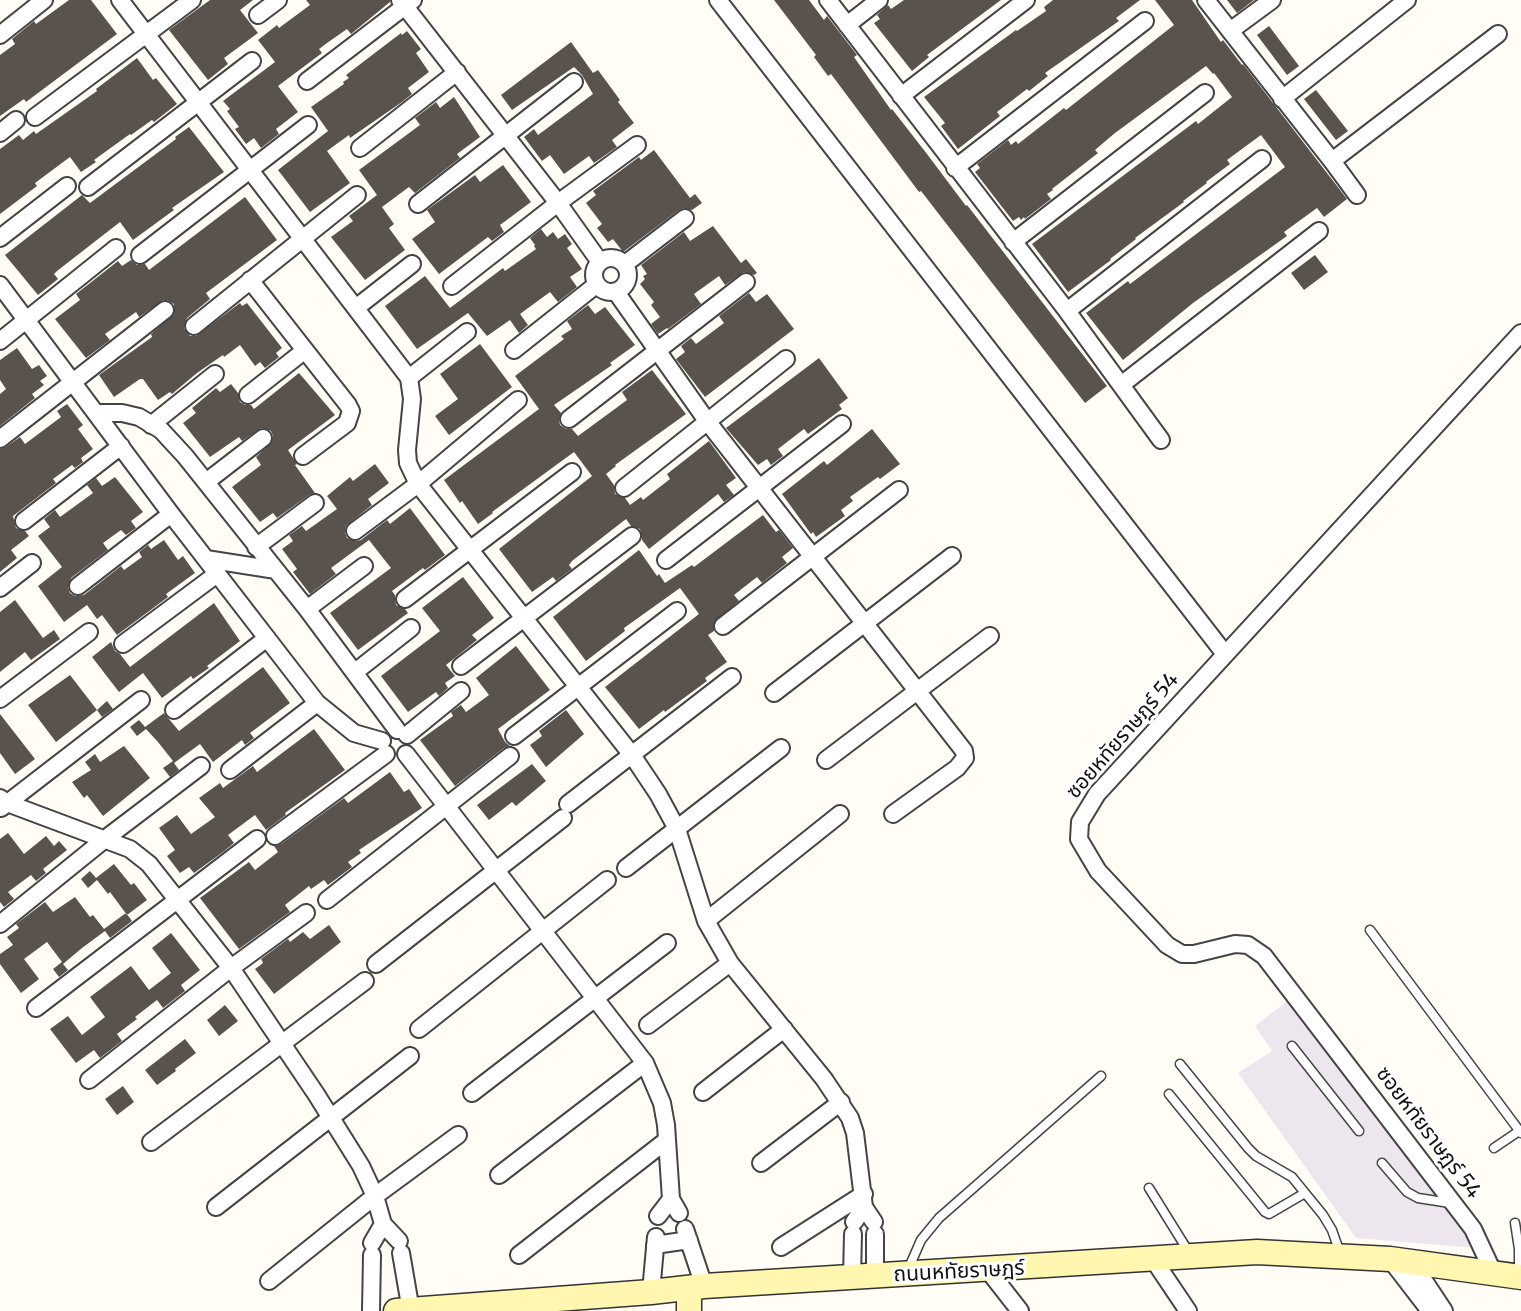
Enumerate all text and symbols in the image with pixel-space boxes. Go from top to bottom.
street label: ซอยหทัยราษฎร์ 54 [1061,668,1185,804]
street label: ซอยหทัยราษฎร์ 54 [1370,1062,1486,1204]
street label: ถนนหทัยราษฎร์ [893,1256,1025,1288]

